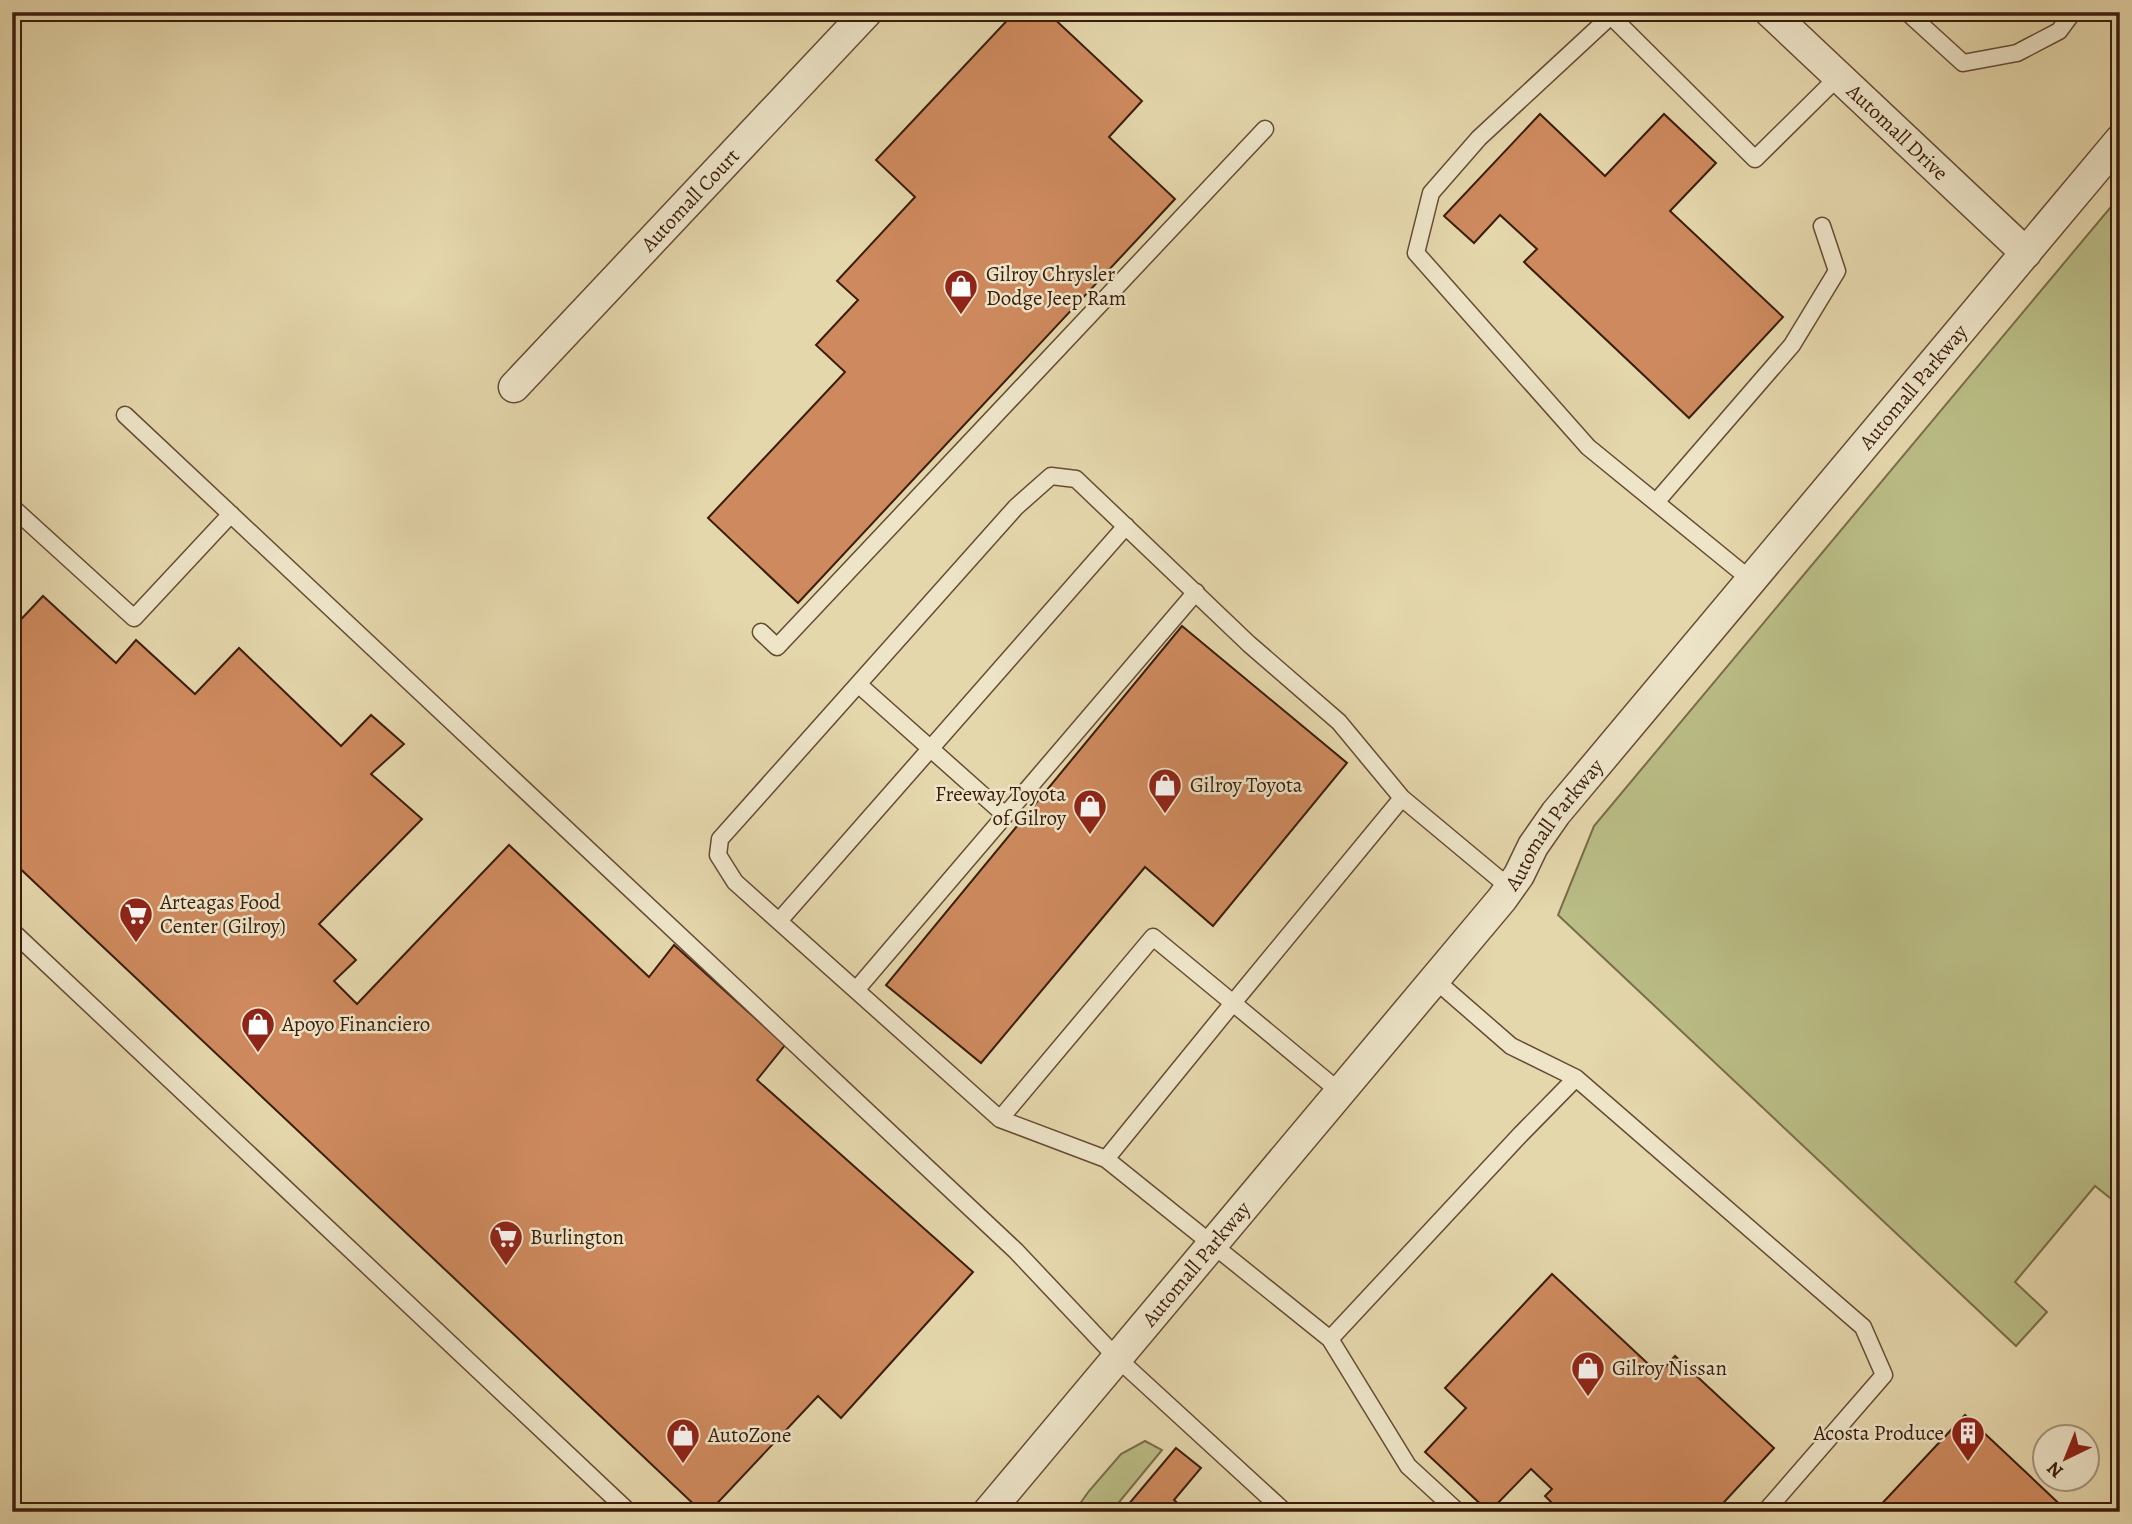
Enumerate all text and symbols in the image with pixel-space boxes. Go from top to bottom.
street label: Automall Drive [1840,77,1954,187]
street label: Automall Court [634,142,746,258]
place label: Gilroy Chrysler Dodge Jeep Ram [986,260,1126,312]
shop icon: Gilroy Chrysler Dodge Jeep Ram [942,267,980,316]
street label: Automall Parkway [1852,318,1974,456]
street label: Automall Parkway [1498,752,1610,897]
shop icon: Gilroy Toyota [1146,766,1184,815]
place label: Gilroy Toyota [1190,771,1303,799]
place label: Freeway Toyota of Gilroy [935,780,1067,832]
shop icon: Freeway Toyota of Gilroy [1071,787,1109,836]
place label: Arteagas Food Center (Gilroy) [159,888,286,940]
supermarket icon: Arteagas Food Center (Gilroy) [117,895,155,944]
shop icon: Apoyo Financiero [239,1005,277,1054]
place label: Apoyo Financiero [281,1010,430,1038]
street label: Automall Parkway [1135,1195,1257,1333]
supermarket icon: Burlington [487,1218,525,1267]
place label: Burlington [530,1223,624,1251]
shop icon: Gilroy Nissan [1569,1349,1607,1398]
place label: Gilroy Nissan [1612,1354,1727,1382]
building icon: Acosta Produce [1949,1414,1987,1463]
shop icon: AutoZone [664,1416,702,1465]
place label: Acosta Produce [1812,1419,1944,1447]
place label: AutoZone [707,1421,791,1449]
north arrow [2030,1422,2100,1492]
text: N [2041,1455,2069,1484]

